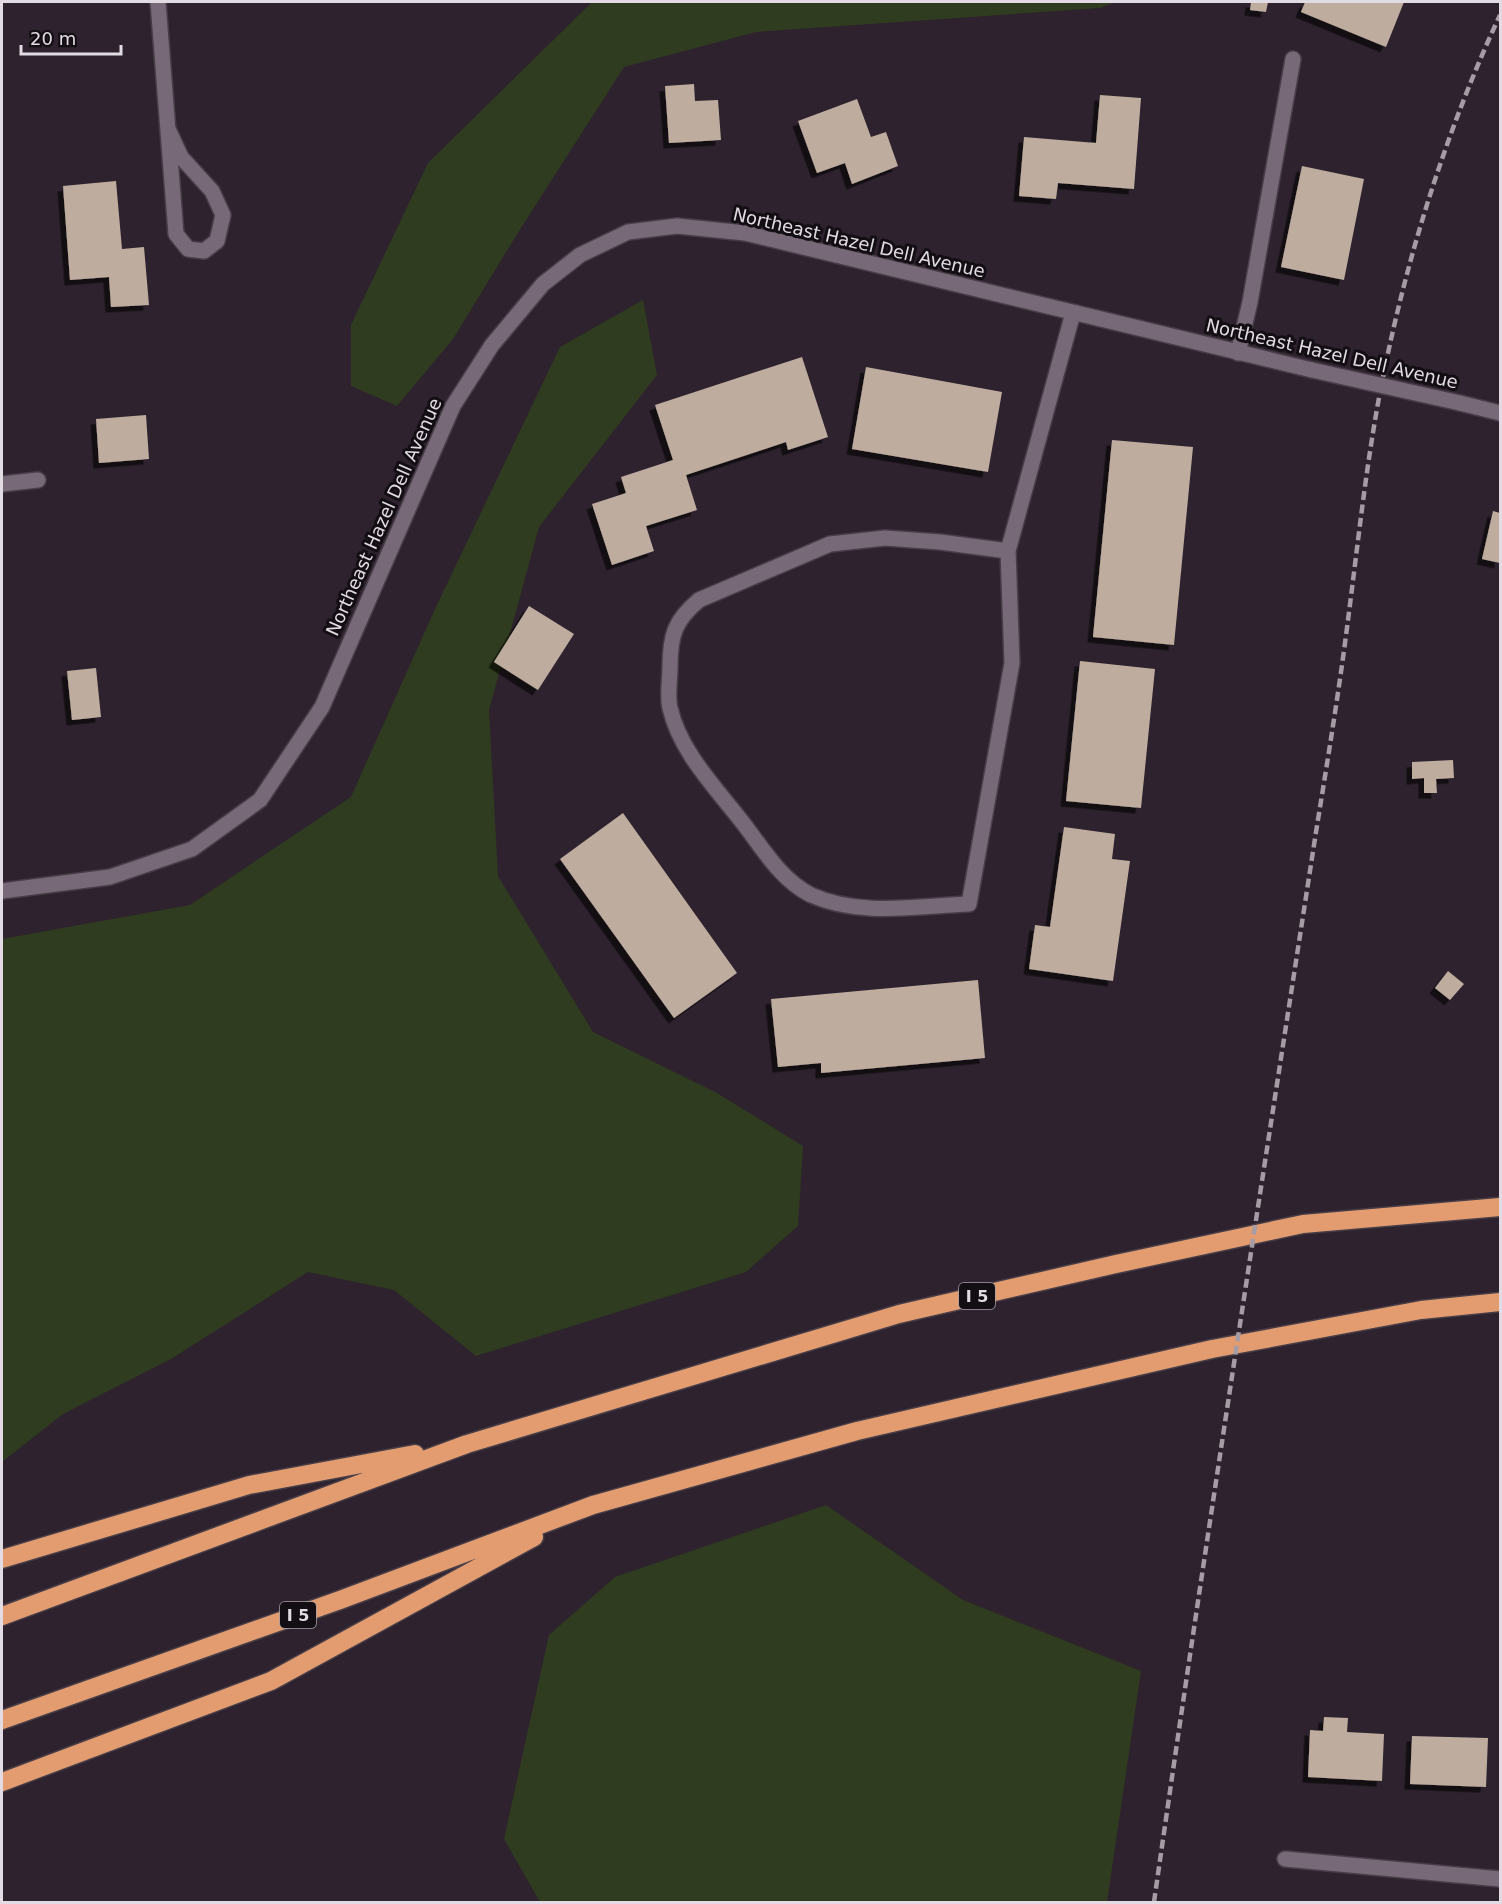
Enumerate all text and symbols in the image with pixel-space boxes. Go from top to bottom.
scale bar [21,18,122,56]
text: 20 m [30,28,76,49]
street label: Northeast Hazel Dell Avenue [731,203,987,282]
street label: Northeast Hazel Dell Avenue [1204,314,1460,393]
street label: Northeast Hazel Dell Avenue [321,395,446,639]
road number: I 5 [959,1283,995,1309]
road number: I 5 [280,1602,316,1628]

